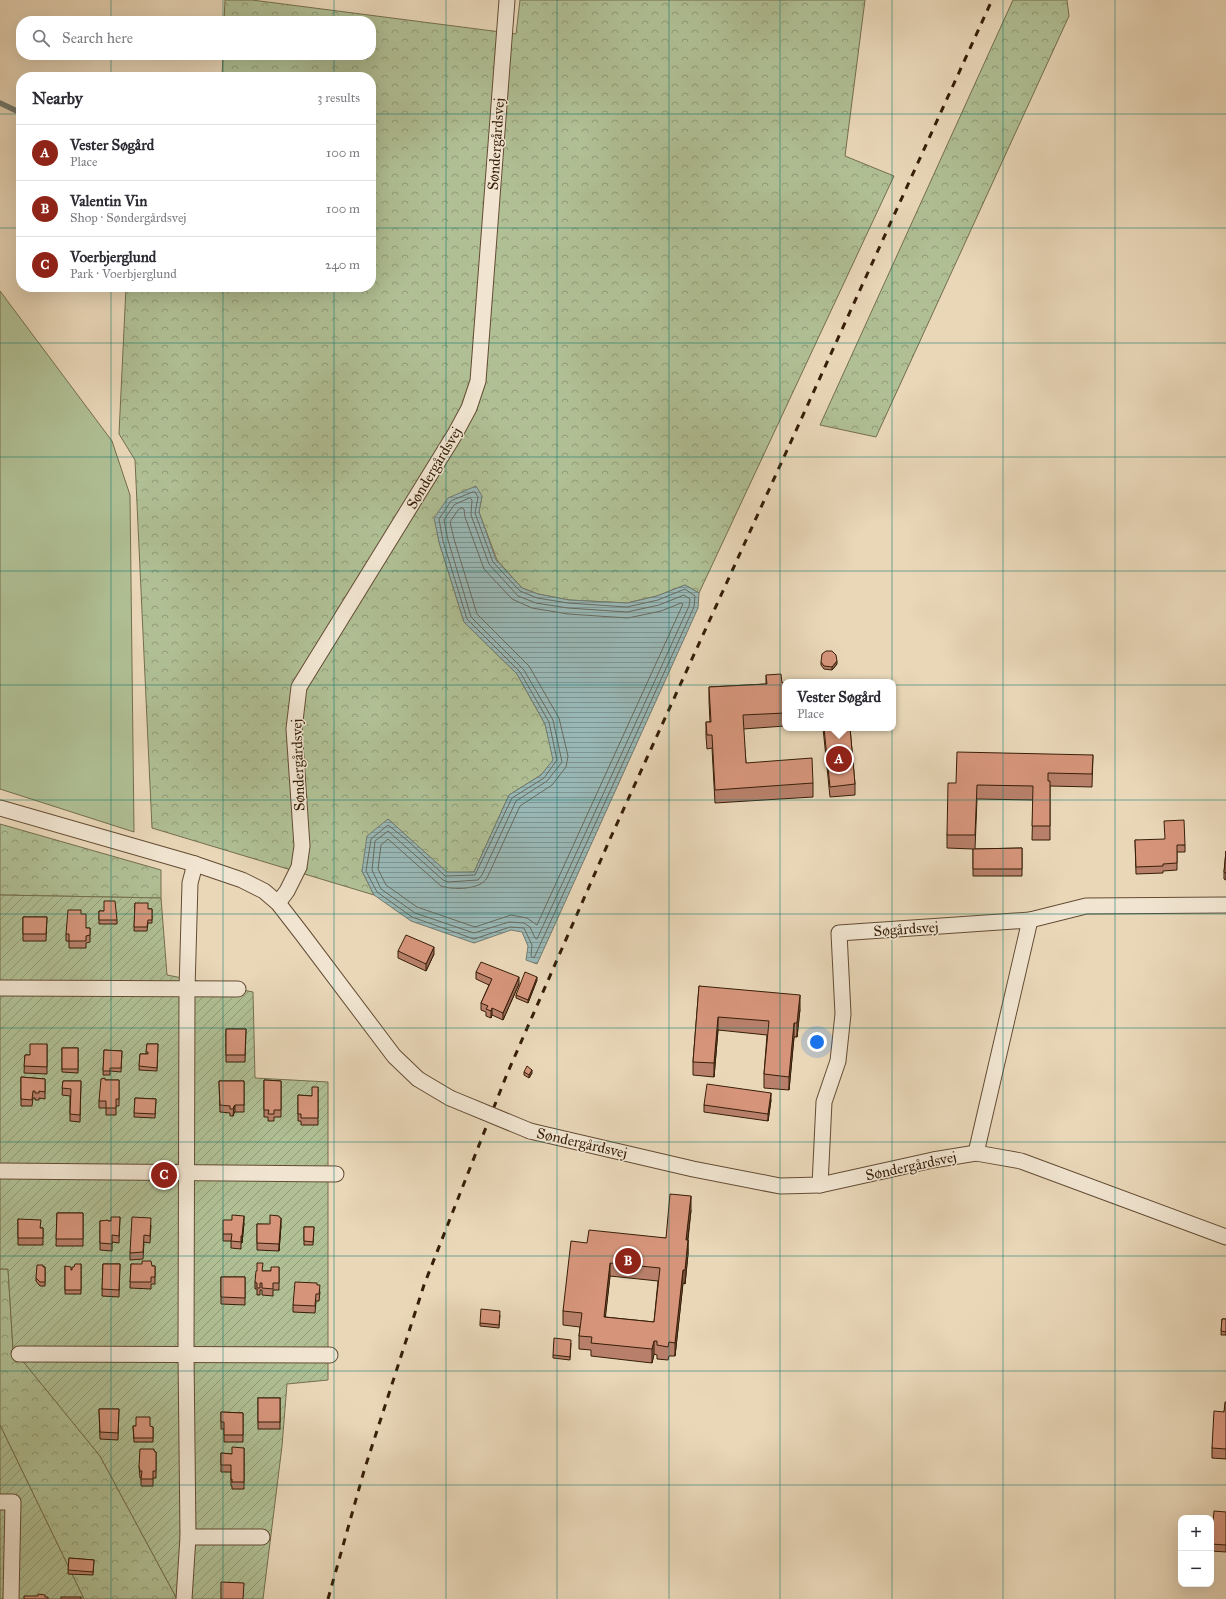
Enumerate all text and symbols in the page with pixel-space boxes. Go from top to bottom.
search box [16,16,376,60]
icon: search [30,27,52,49]
text: Search here [62,29,133,47]
text: Nearby [32,88,83,109]
text: 3 results [317,90,360,106]
street label: Søndergårdsvej [484,97,508,191]
text: Vester Søgård [70,136,154,154]
text: A [41,145,49,161]
text: 100 m [326,145,360,161]
text: Place [70,154,97,170]
text: Valentin Vin [70,192,147,210]
text: B [41,201,49,217]
text: 100 m [326,201,360,217]
text: Shop · Søndergårdsvej [70,210,187,226]
text: Voerbjerglund [70,248,156,266]
text: C [41,257,49,273]
text: 240 m [325,257,360,273]
text: Park · Voerbjerglund [70,266,177,282]
street label: Søndergårdsvej [402,424,466,512]
popup [782,679,896,731]
text: Vester Søgård [797,688,881,706]
text: Place [797,706,824,722]
street label: Søndergårdsvej [287,718,309,812]
pin: A [826,744,852,774]
street label: Søgårdsvej [873,918,939,940]
your location [807,1032,827,1052]
street label: Søndergårdsvej [535,1124,629,1162]
street label: Søndergårdsvej [864,1148,958,1184]
pin: C [151,1160,177,1190]
pin: B [615,1246,641,1276]
map controls [1178,1515,1214,1587]
button: + [1178,1515,1214,1551]
button: − [1178,1551,1214,1587]

